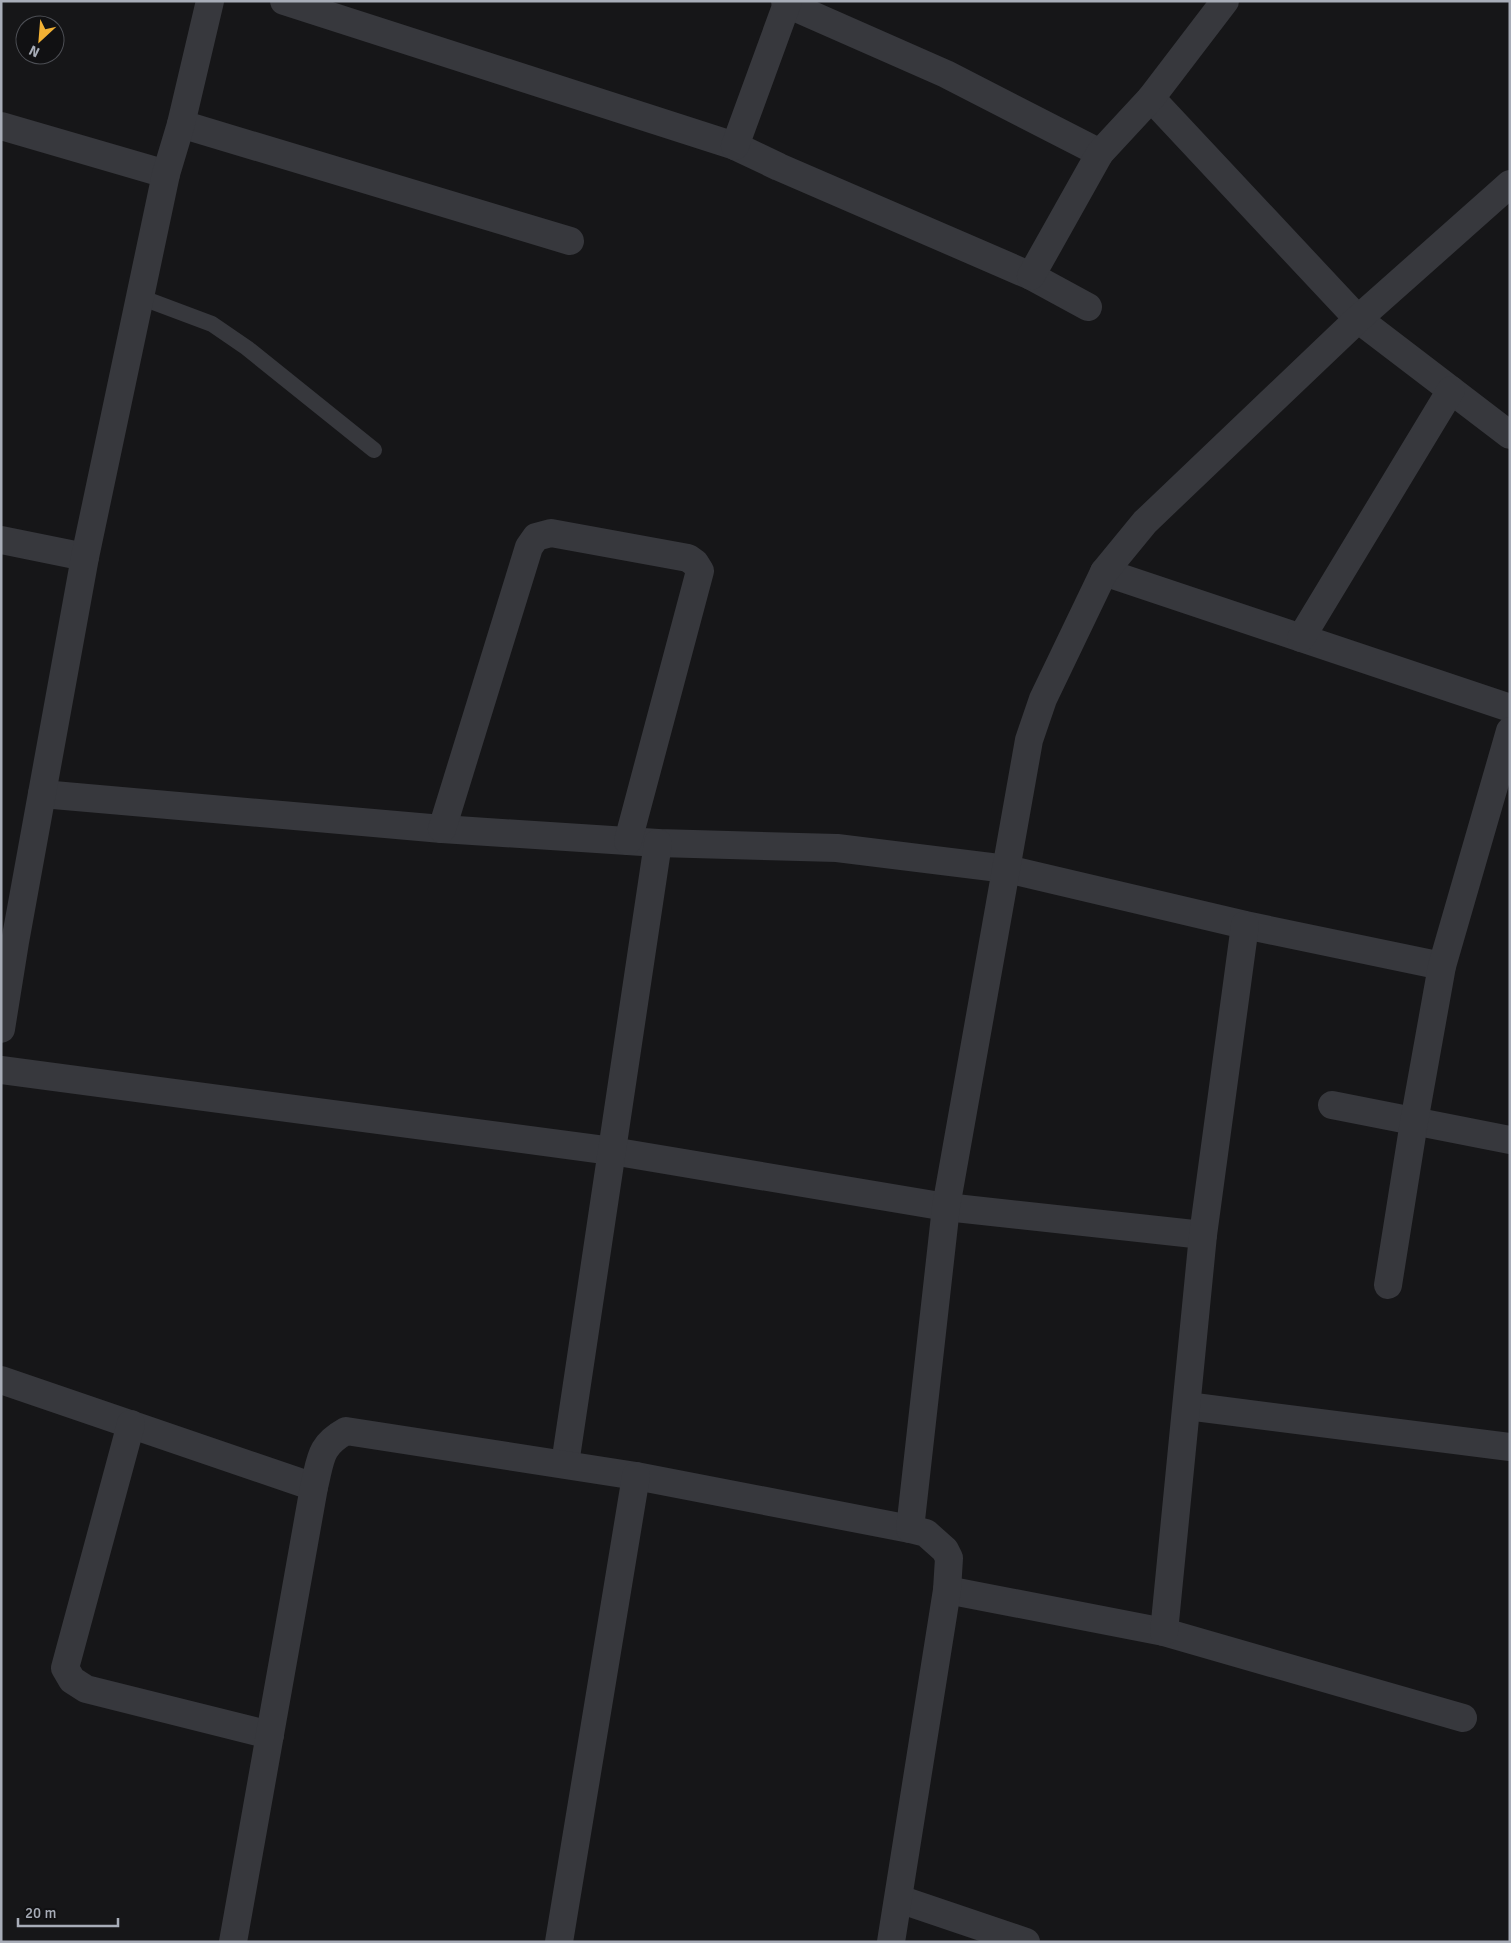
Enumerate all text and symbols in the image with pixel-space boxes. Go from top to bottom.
north arrow [15,15,65,65]
text: N [26,41,43,61]
scale bar [18,1896,118,1928]
text: 20 m [25,1904,56,1922]

